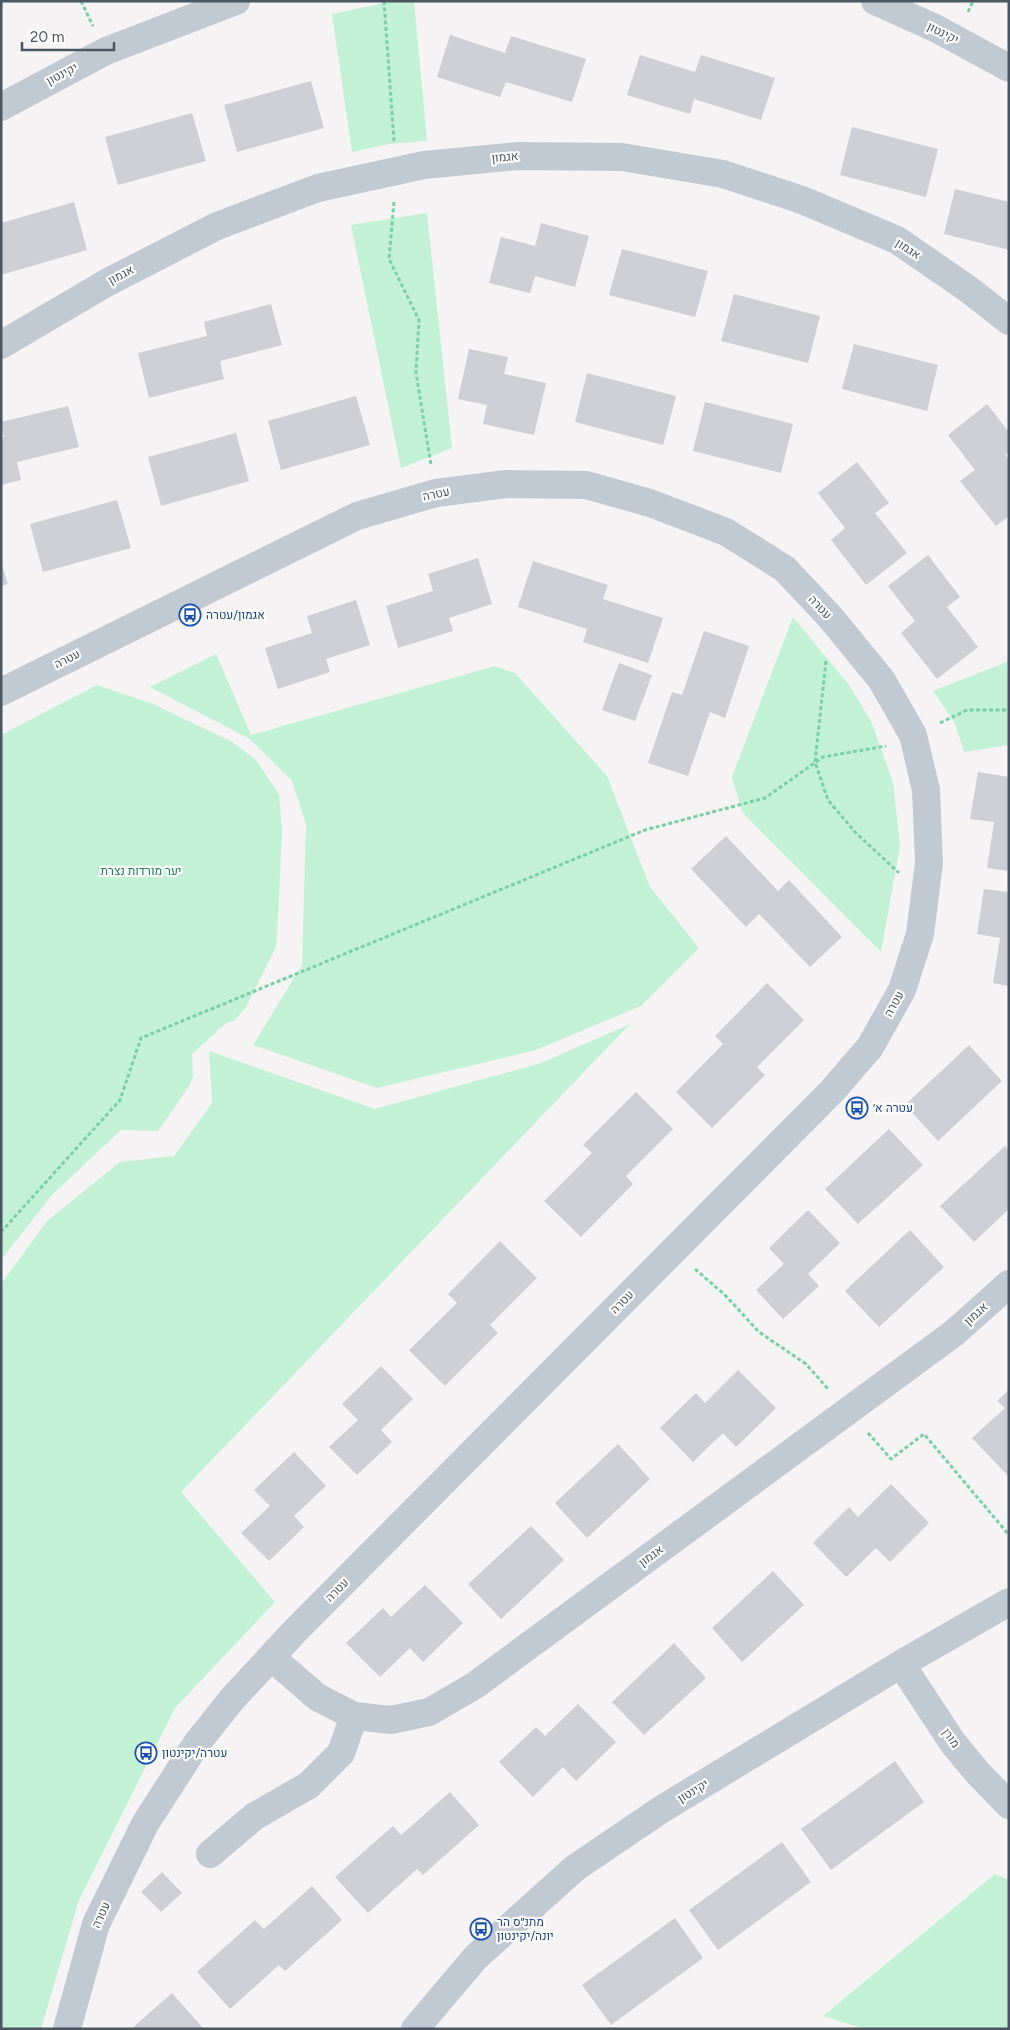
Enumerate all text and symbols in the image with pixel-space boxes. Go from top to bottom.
street label: יקינטון [925,19,961,47]
scale bar [22,20,115,52]
text: 20 m [30,28,64,46]
street label: יקינטון [44,60,80,88]
street label: אגמון [491,149,519,165]
street label: אגמון [893,236,923,262]
street label: אגמון [106,262,136,288]
street label: עטרה [421,484,451,504]
street label: עטרה [806,592,834,622]
bus stop icon: אגמון/עטרה [178,603,202,627]
place label: אגמון/עטרה [206,608,265,622]
street label: עטרה [52,647,82,671]
park label: יער מורדות נצרת [101,864,182,878]
street label: עטרה [881,989,907,1019]
bus stop icon: עטרה א׳ [845,1096,869,1120]
place label: עטרה א׳ [873,1101,913,1115]
street label: עטרה [607,1287,637,1317]
street label: אגמון [961,1300,991,1328]
street label: אגמון [636,1542,666,1570]
street label: עטרה [322,1575,352,1605]
street label: מורן [939,1726,963,1750]
bus stop icon: עטרה/יקינטון [134,1741,158,1765]
place label: עטרה/יקינטון [162,1746,227,1760]
street label: יקינטון [675,1776,711,1806]
street label: עטרה [89,1900,113,1930]
place label: מתנ״ס הר יונה/יקינטון [497,1915,554,1943]
bus stop icon: מתנ״ס הר יונה/יקינטון [469,1917,493,1941]

